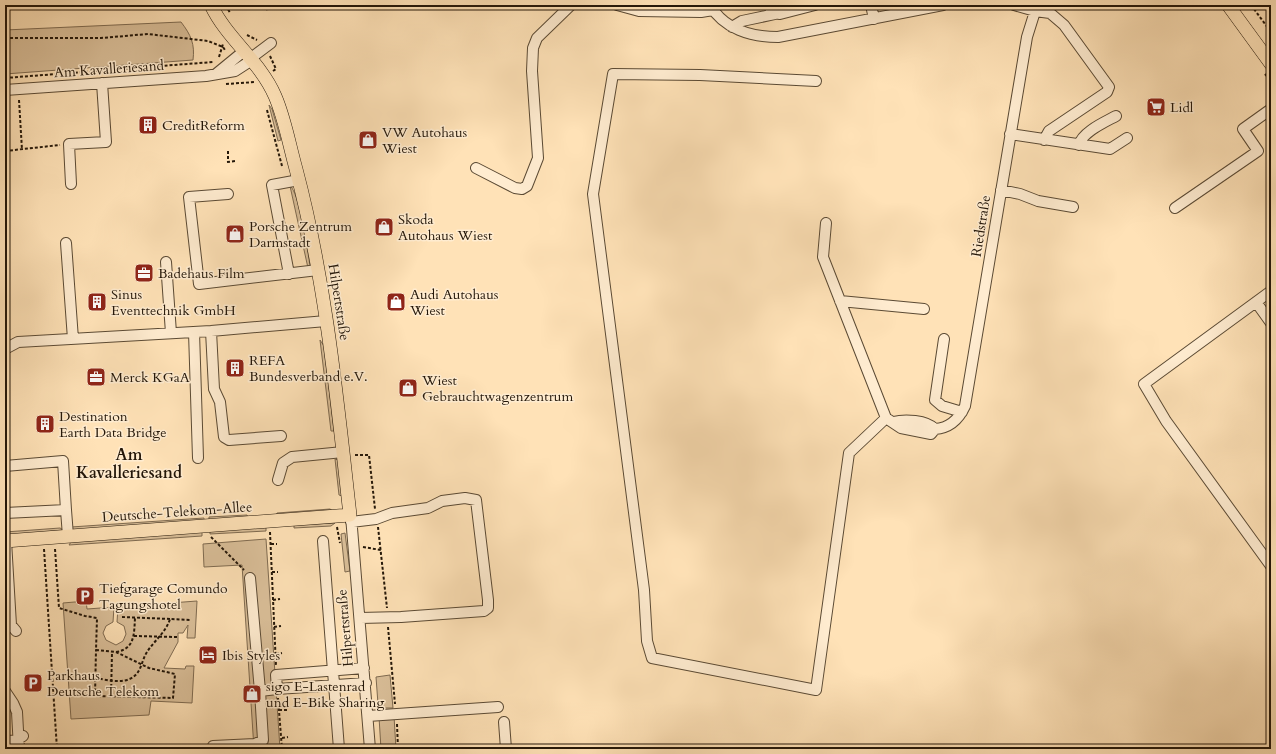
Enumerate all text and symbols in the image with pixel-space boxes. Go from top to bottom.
street label: Am Kavalleriesand [53,56,165,82]
supermarket icon: Lidl [1145,96,1167,118]
place label: Lidl [1170,98,1194,117]
building icon: CreditReform [137,114,159,136]
place label: CreditReform [162,116,245,135]
place label: VW Autohaus Wiest [381,123,468,158]
shop icon: VW Autohaus Wiest [357,129,379,151]
street label: Riedstraße [967,194,995,258]
place label: Skoda Autohaus Wiest [398,210,493,245]
shop icon: Skoda Autohaus Wiest [373,216,395,238]
place label: Porsche Zentrum Darmstadt [249,217,352,252]
shop icon: Porsche Zentrum Darmstadt [224,223,246,245]
office icon: Badehaus Film [133,262,155,284]
street label: Hilpertstraße [324,262,354,342]
place label: Badehaus Film [158,264,245,283]
place label: Sinus Eventtechnik GmbH [111,285,236,320]
place label: Audi Autohaus Wiest [409,285,499,320]
building icon: Sinus Eventtechnik GmbH [86,291,108,313]
shop icon: Audi Autohaus Wiest [385,291,407,313]
place label: REFA Bundesverband e.V. [249,351,368,386]
building icon: REFA Bundesverband e.V. [224,357,246,379]
office icon: Merck KGaA [85,366,107,388]
place label: Merck KGaA [110,368,190,387]
place label: Wiest Gebrauchtwagenzentrum [421,371,574,406]
shop icon: Wiest Gebrauchtwagenzentrum [397,377,419,399]
place label: Destination Earth Data Bridge [59,407,167,442]
building icon: Destination Earth Data Bridge [34,413,56,435]
district label: Am Kavalleriesand [76,444,182,484]
street label: Deutsche-Telekom-Allee [101,497,253,527]
place label: Tiefgarage Comundo Tagungshotel [99,579,228,614]
parking icon: Tiefgarage Comundo Tagungshotel [74,585,96,607]
street label: Hilpertstraße [332,589,358,667]
hotel icon: Ibis Styles [197,644,219,666]
place label: Ibis Styles [222,646,280,665]
place label: Parkhaus Deutsche Telekom [47,666,159,701]
parking icon: Parkhaus Deutsche Telekom [22,672,44,694]
place label: sigo E-Lastenrad und E-Bike Sharing [266,677,385,712]
shop icon: sigo E-Lastenrad und E-Bike Sharing [241,683,263,705]

